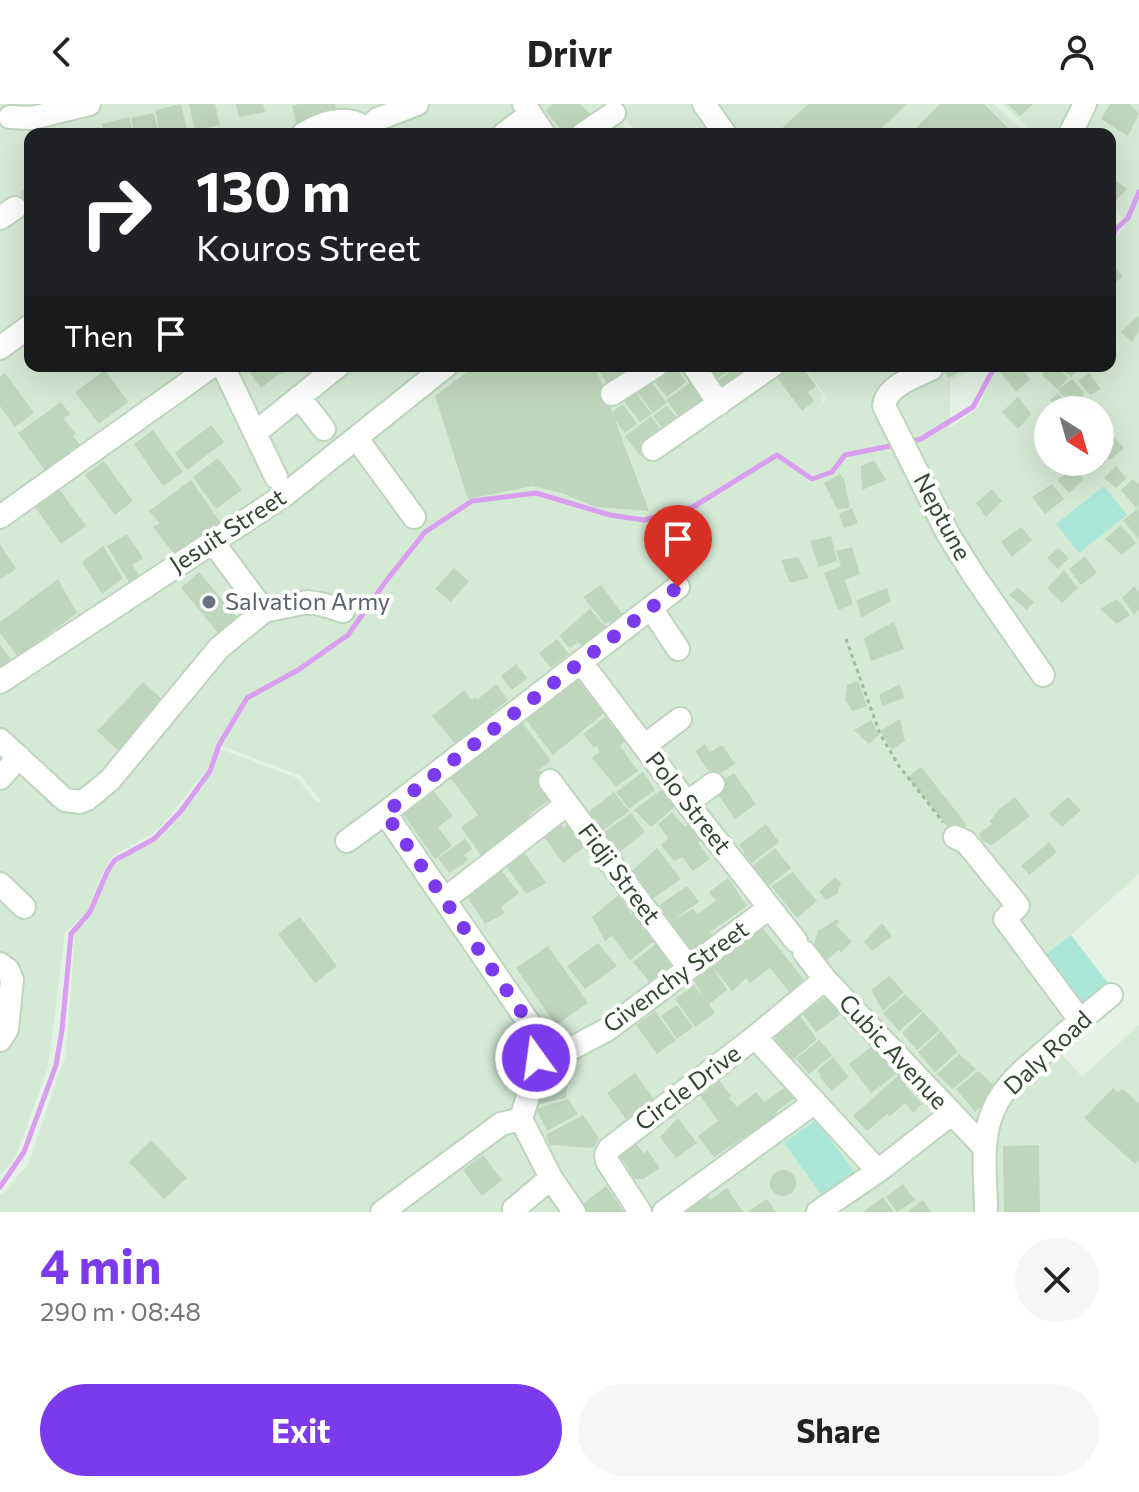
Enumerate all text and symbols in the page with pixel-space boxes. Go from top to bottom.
icon: back [40,30,84,74]
text: Drivr [527,30,612,74]
icon: person [1055,30,1099,74]
text: 130 m [196,155,351,224]
icon: right [64,160,168,264]
text: Kouros Street [196,224,420,268]
icon: arrive [149,312,193,356]
text: Then [64,316,133,353]
north arrow [1034,396,1114,476]
map controls [1034,396,1114,476]
street label: Neptune [908,468,978,565]
street label: Jesuit Street [164,481,291,578]
pin [644,505,712,587]
icon: arrive [656,517,700,561]
place label: Salvation Army [225,586,390,615]
marker: Salvation Army [200,593,218,611]
street label: Polo Street [640,745,738,859]
street label: Fidji Street [573,817,668,929]
street label: Givenchy Street [597,913,753,1038]
street label: Cubic Avenue [833,987,955,1115]
street label: Daly Road [997,1004,1097,1100]
position arrow [494,1016,578,1100]
street label: Circle Drive [628,1038,746,1136]
text: 4 min [40,1235,162,1294]
button: close [1015,1238,1099,1322]
text: 290 m · 08:48 [40,1295,201,1326]
button: Exit [40,1384,562,1476]
button: Share [578,1384,1099,1476]

